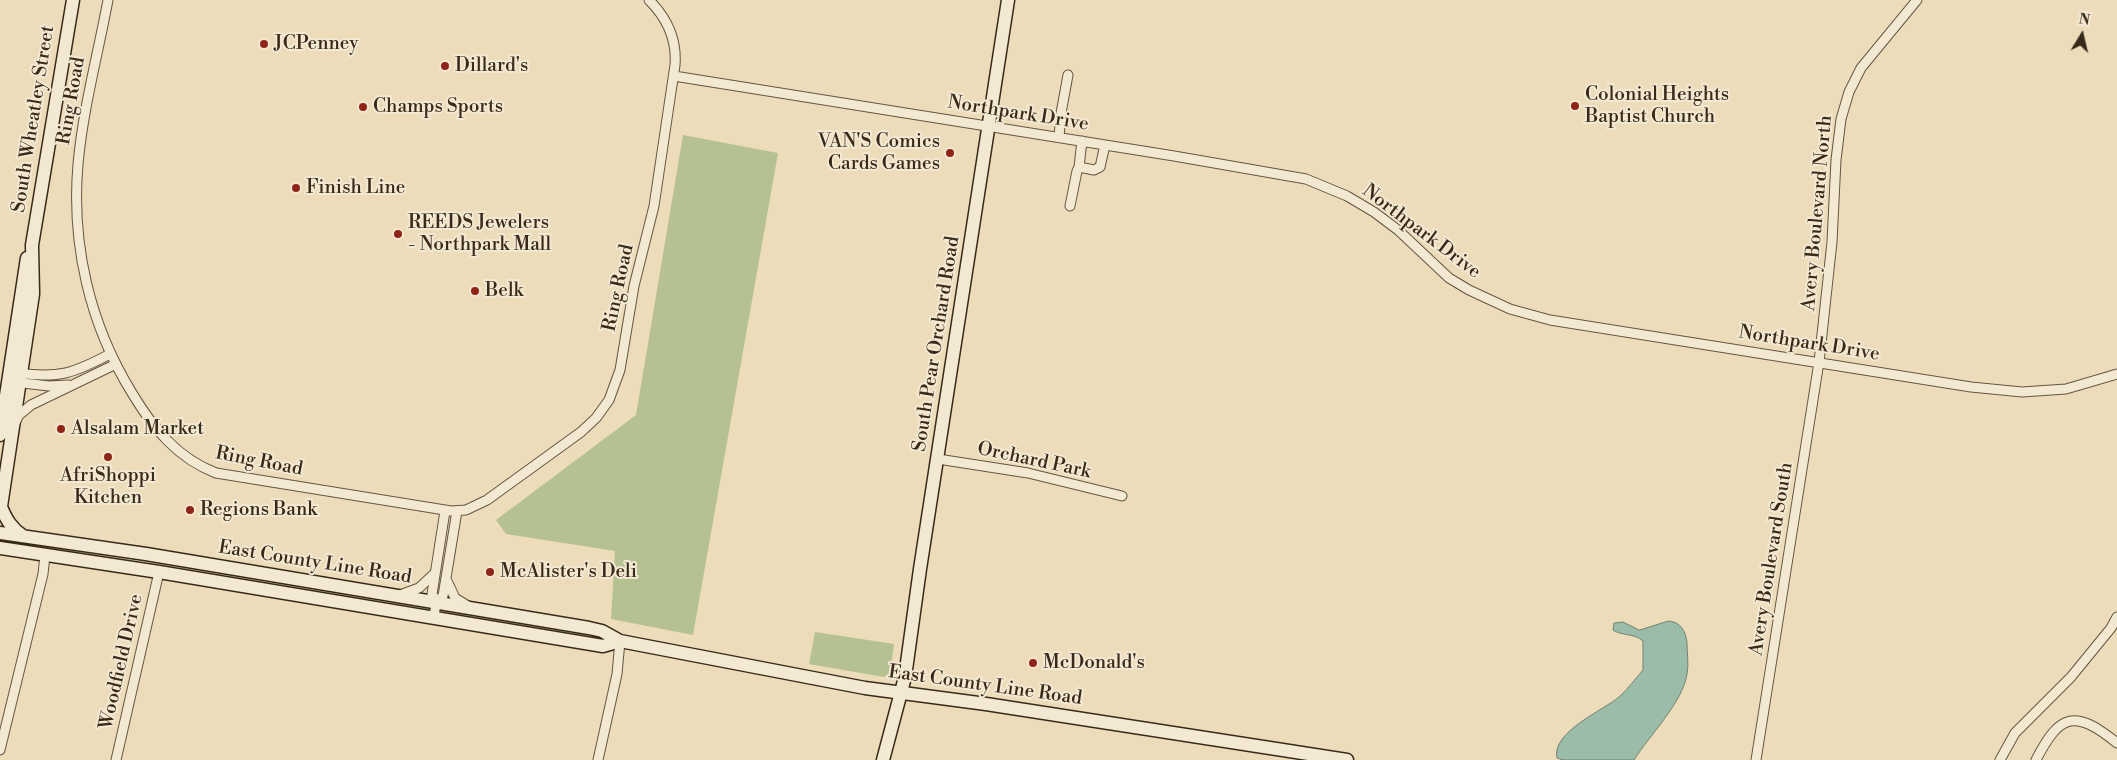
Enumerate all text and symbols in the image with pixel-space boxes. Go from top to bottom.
north arrow [2057,10,2107,60]
text: N [2077,10,2091,30]
street label: South Wheatley Street [8,24,60,214]
place label: JCPenney [274,33,359,55]
marker: JCPenney [258,38,270,50]
street label: Ring Road [53,55,91,147]
place label: Dillard's [455,55,528,77]
marker: Dillard's [439,60,451,72]
place label: Colonial Heights Baptist Church [1585,84,1729,128]
street label: Northpark Drive [946,92,1090,136]
place label: Champs Sports [373,96,503,118]
marker: Colonial Heights Baptist Church [1569,100,1581,112]
marker: Champs Sports [357,101,369,113]
street label: Avery Boulevard North [1798,114,1838,312]
place label: VAN'S Comics Cards Games [818,131,940,175]
marker: VAN'S Comics Cards Games [944,147,956,159]
place label: Finish Line [306,177,405,199]
street label: Northpark Drive [1357,180,1485,284]
marker: Finish Line [290,182,302,194]
place label: REEDS Jewelers - Northpark Mall [408,212,551,256]
marker: REEDS Jewelers - Northpark Mall [392,228,404,240]
street label: South Pear Orchard Road [909,235,965,453]
street label: Ring Road [599,242,639,334]
place label: Belk [485,280,523,302]
marker: Belk [469,285,481,297]
street label: Northpark Drive [1737,322,1881,366]
place label: Alsalam Market [71,418,204,440]
marker: Alsalam Market [55,423,67,435]
street label: Orchard Park [975,438,1093,484]
street label: Ring Road [213,442,305,482]
marker: AfriShoppi Kitchen [102,451,114,463]
street label: Avery Boulevard South [1745,461,1799,657]
place label: AfriShoppi Kitchen [60,465,156,509]
place label: Regions Bank [200,499,317,521]
marker: Regions Bank [184,504,196,516]
street label: East County Line Road [217,536,413,590]
place label: McAlister's Deli [500,561,637,583]
marker: McAlister's Deli [484,566,496,578]
street label: Woodfield Drive [95,592,149,732]
place label: McDonald's [1043,652,1145,674]
marker: McDonald's [1027,657,1039,669]
street label: East County Line Road [887,661,1083,711]

